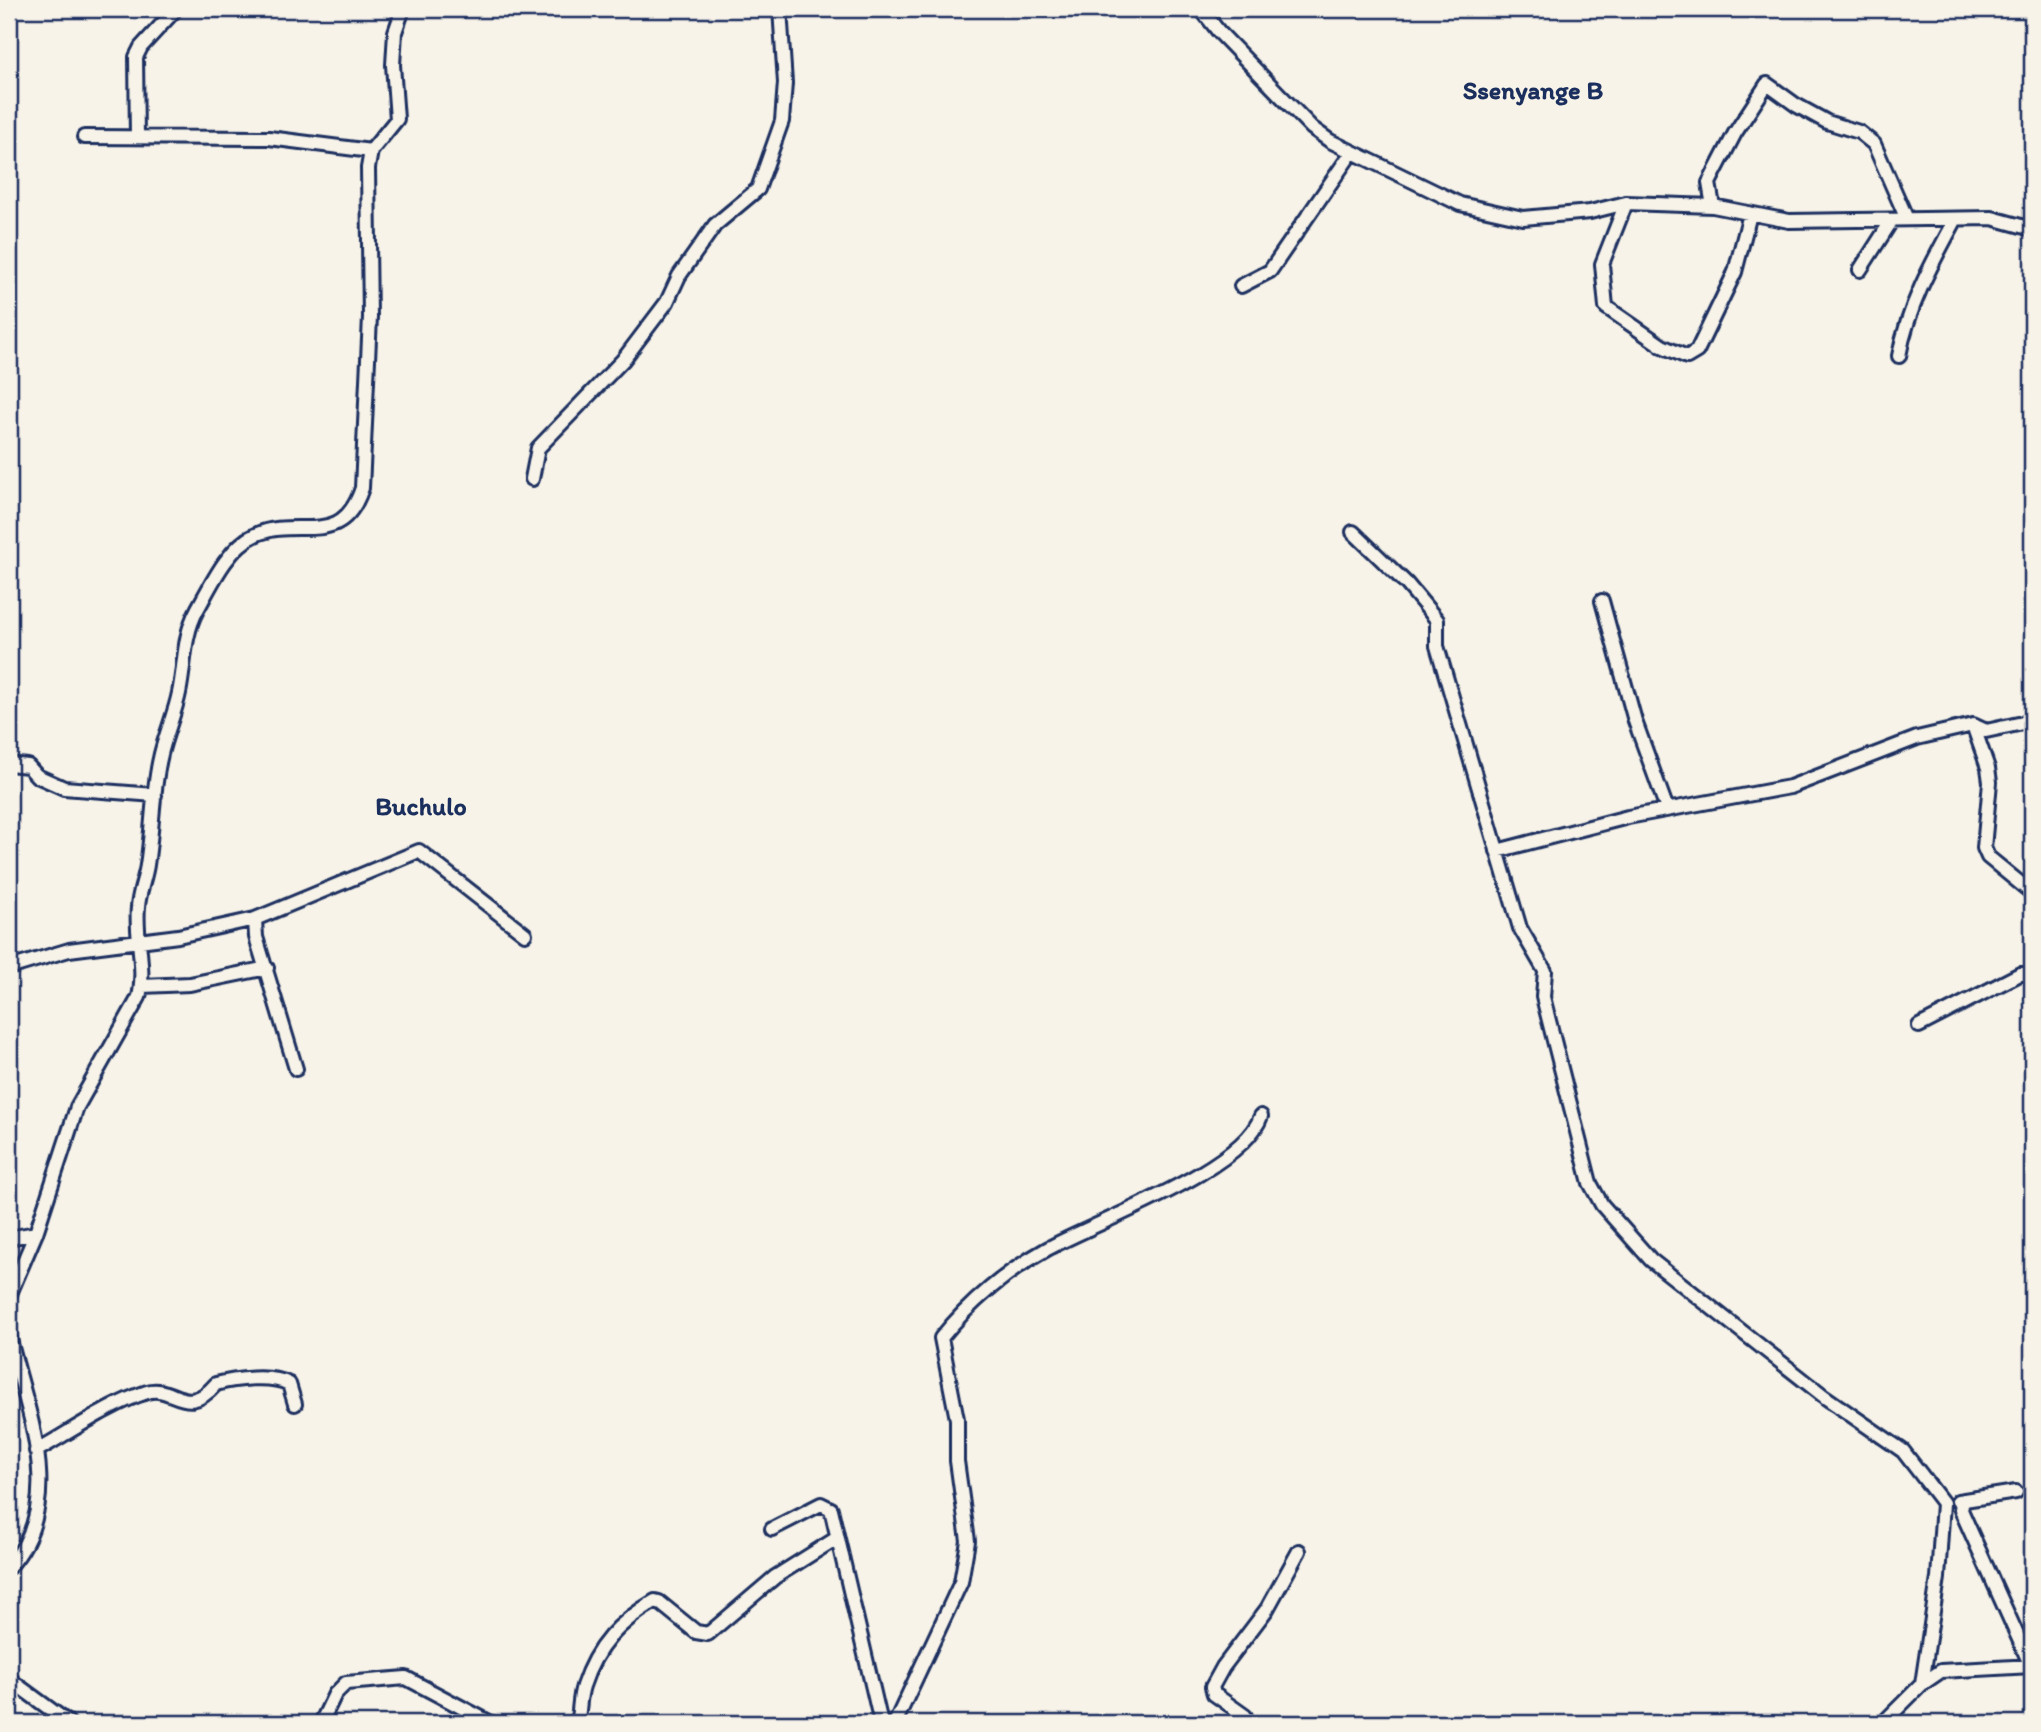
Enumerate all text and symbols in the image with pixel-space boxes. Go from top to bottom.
district label: Ssenyange B [1463,74,1604,106]
district label: Buchulo [375,790,467,822]

